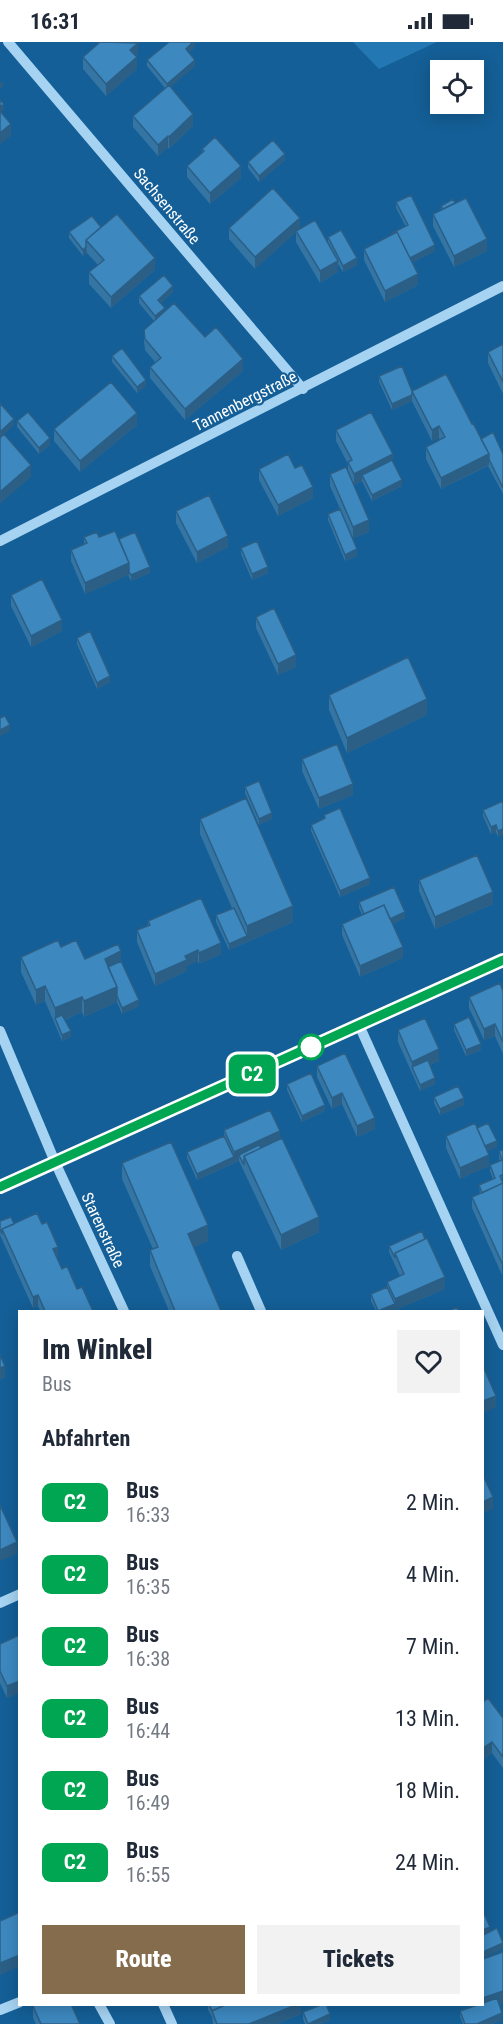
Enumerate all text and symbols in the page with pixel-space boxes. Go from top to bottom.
text: 16:31 [30,9,81,34]
map controls [430,60,484,114]
button: locate [430,60,484,114]
street label: Sachsenstraße [130,164,204,248]
street label: Tannenbergstraße [190,367,300,435]
unlabelled marker [298,1034,324,1060]
line badge: C2 [225,1054,279,1094]
text: C2 [241,1062,263,1086]
street label: Starenstraße [77,1189,129,1271]
button: heart [397,1330,460,1393]
text: Im Winkel [42,1333,153,1366]
text: Bus [42,1372,72,1396]
text: Abfahrten [42,1426,130,1451]
text: Bus [126,1478,159,1503]
text: C2 [64,1490,86,1514]
text: 2 Min. [406,1490,460,1515]
text: 16:33 [126,1503,170,1527]
text: Bus [126,1550,159,1575]
text: C2 [64,1562,86,1586]
text: 4 Min. [406,1562,460,1587]
text: 16:35 [126,1575,170,1599]
text: Bus [126,1622,159,1647]
text: C2 [64,1634,86,1658]
text: 7 Min. [406,1634,460,1659]
text: 16:38 [126,1647,170,1671]
text: Bus [126,1694,159,1719]
text: C2 [64,1706,86,1730]
text: 13 Min. [395,1706,460,1731]
text: 16:44 [126,1719,170,1743]
text: Bus [126,1766,159,1791]
text: C2 [64,1778,86,1802]
text: 18 Min. [395,1778,460,1803]
text: 16:49 [126,1791,170,1815]
text: Bus [126,1838,159,1863]
text: C2 [64,1850,86,1874]
text: 24 Min. [395,1850,460,1875]
text: 16:55 [126,1863,170,1887]
button: Route [42,1925,245,1994]
button: Tickets [257,1925,460,1994]

